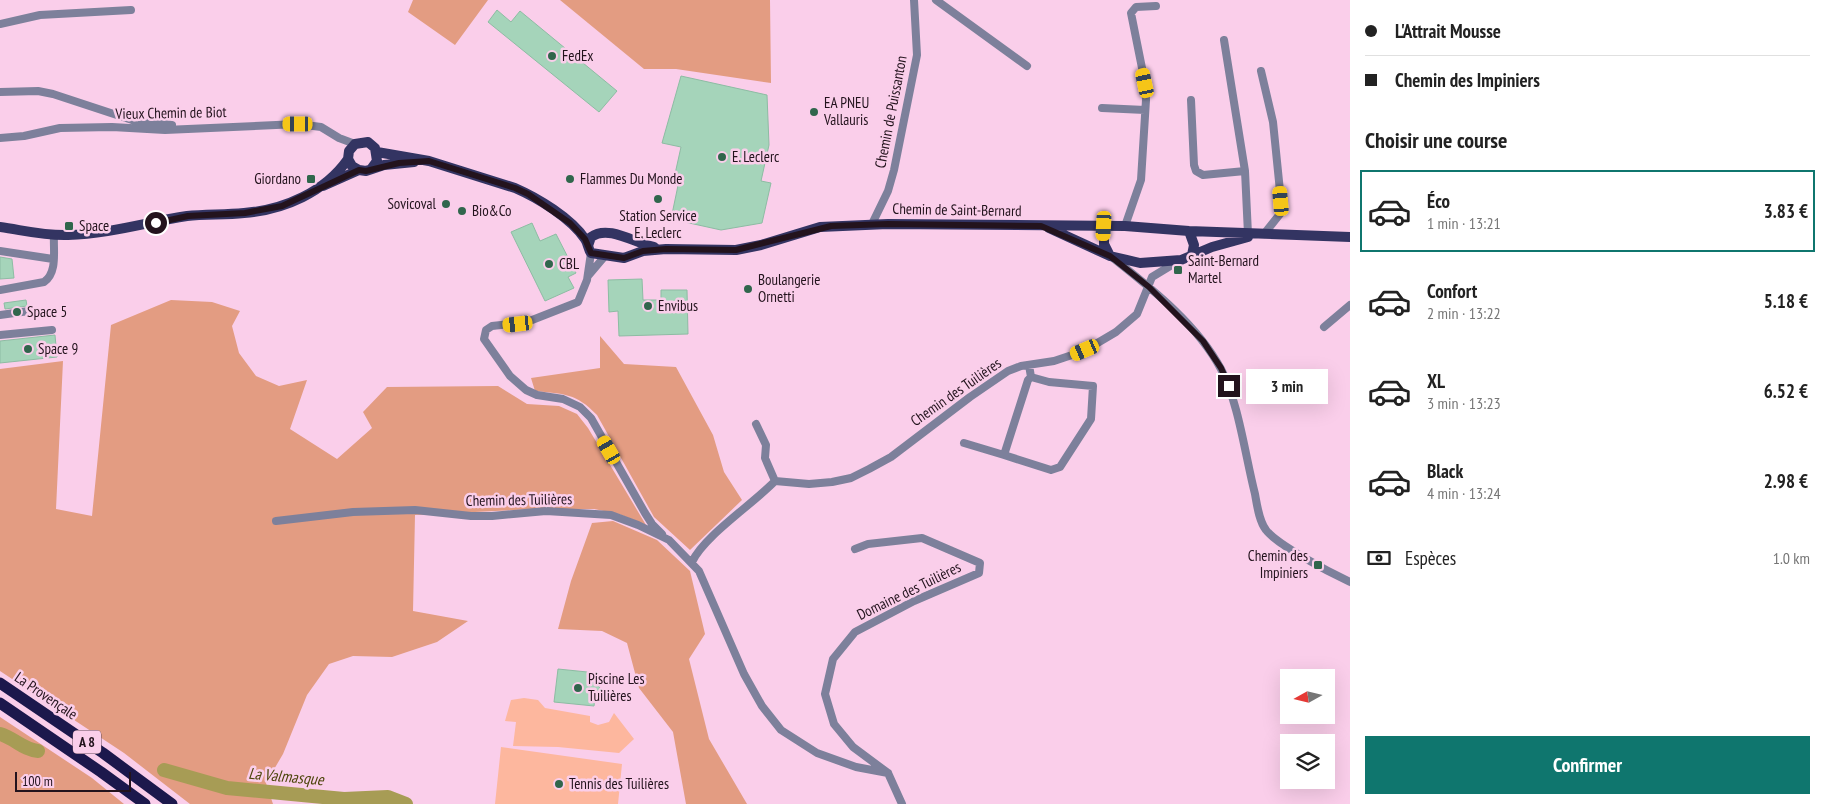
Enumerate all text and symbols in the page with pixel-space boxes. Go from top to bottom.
text: L'Attrait Mousse [1395,19,1501,43]
place label: FedEx [562,46,594,65]
marker: FedEx [546,50,558,62]
street label: Chemin de Puissanton [870,54,911,170]
car [1134,67,1155,99]
text: Chemin des Impiniers [1395,68,1540,92]
place label: EA PNEU Vallauris [823,93,869,129]
street label: Vieux Chemin de Biot [114,102,227,123]
marker: EA PNEU Vallauris [808,106,820,118]
car [283,117,313,132]
text: Choisir une course [1365,126,1507,154]
place label: E. Leclerc [732,147,780,166]
marker: E. Leclerc [716,151,728,163]
place label: Giordano [254,169,301,188]
place label: Flammes Du Monde [580,169,683,188]
marker: Giordano [305,173,317,185]
marker: Flammes Du Monde [564,173,576,185]
car [1272,185,1289,217]
icon: car [1367,189,1412,234]
text: Éco [1427,189,1450,213]
marker: Station Service E. Leclerc [652,193,664,205]
place label: Sovicoval [387,194,436,213]
marker: Sovicoval [440,198,452,210]
street label: Chemin de Saint-Bernard [892,199,1022,220]
text: 3.83 € [1764,199,1808,223]
place label: Bio&Co [472,201,512,220]
marker: Bio&Co [456,205,468,217]
place label: Station Service E. Leclerc [619,206,697,242]
car [1095,211,1112,241]
route start [145,212,167,234]
text: 1 min · 13:21 [1427,213,1501,233]
place label: Space [79,216,109,235]
marker: Space [63,220,75,232]
place label: Saint-Bernard Martel [1188,251,1259,287]
place label: CBL [559,254,580,273]
marker: CBL [543,258,555,270]
marker: Saint-Bernard Martel [1172,264,1184,276]
place label: Boulangerie Ornetti [758,270,820,306]
icon: car [1367,279,1412,324]
text: Confort [1427,279,1477,303]
marker: Boulangerie Ornetti [742,283,754,295]
text: 5.18 € [1764,289,1808,313]
place label: Envibus [658,296,698,315]
marker: Envibus [642,300,654,312]
place label: Space 5 [27,302,67,321]
text: 2 min · 13:22 [1427,303,1501,323]
marker: Space 5 [11,306,23,318]
car [502,315,533,333]
car [1068,337,1101,363]
place label: Space 9 [38,339,78,358]
marker: Space 9 [22,343,34,355]
street label: Chemin des Tuilières [907,353,1005,430]
callout: 3 min [1246,368,1329,404]
icon: car [1367,369,1412,414]
text: XL [1427,369,1445,393]
route end [1218,375,1240,397]
text: 3 min [1271,376,1303,396]
text: 6.52 € [1764,379,1808,403]
text: 3 min · 13:23 [1427,393,1501,413]
car [595,433,622,467]
icon: car [1367,459,1412,504]
text: Black [1427,459,1463,483]
text: 2.98 € [1764,469,1808,493]
text: 4 min · 13:24 [1427,483,1501,503]
street label: Chemin des Tuilières [466,489,572,510]
icon: cash [1365,544,1393,572]
place label: Chemin des Impiniers [1248,546,1308,582]
text: Espèces [1405,546,1456,570]
text: 1.0 km [1773,548,1810,568]
street label: Domaine des Tuilières [854,557,964,624]
marker: Chemin des Impiniers [1312,559,1324,571]
street label: La Provençale [11,668,81,723]
place label: Piscine Les Tuilières [588,669,644,705]
north arrow [1280,669,1335,724]
map controls [1280,669,1335,789]
marker: Piscine Les Tuilières [572,682,584,694]
road number: A 8 [73,730,101,754]
button: layers [1280,734,1335,789]
button: Confirmer [1365,736,1810,794]
water label: La Valmasque [248,763,326,789]
scale bar [15,769,131,792]
text: 100 m [22,772,53,790]
place label: Tennis des Tuilières [569,774,669,793]
marker: Tennis des Tuilières [553,778,565,790]

